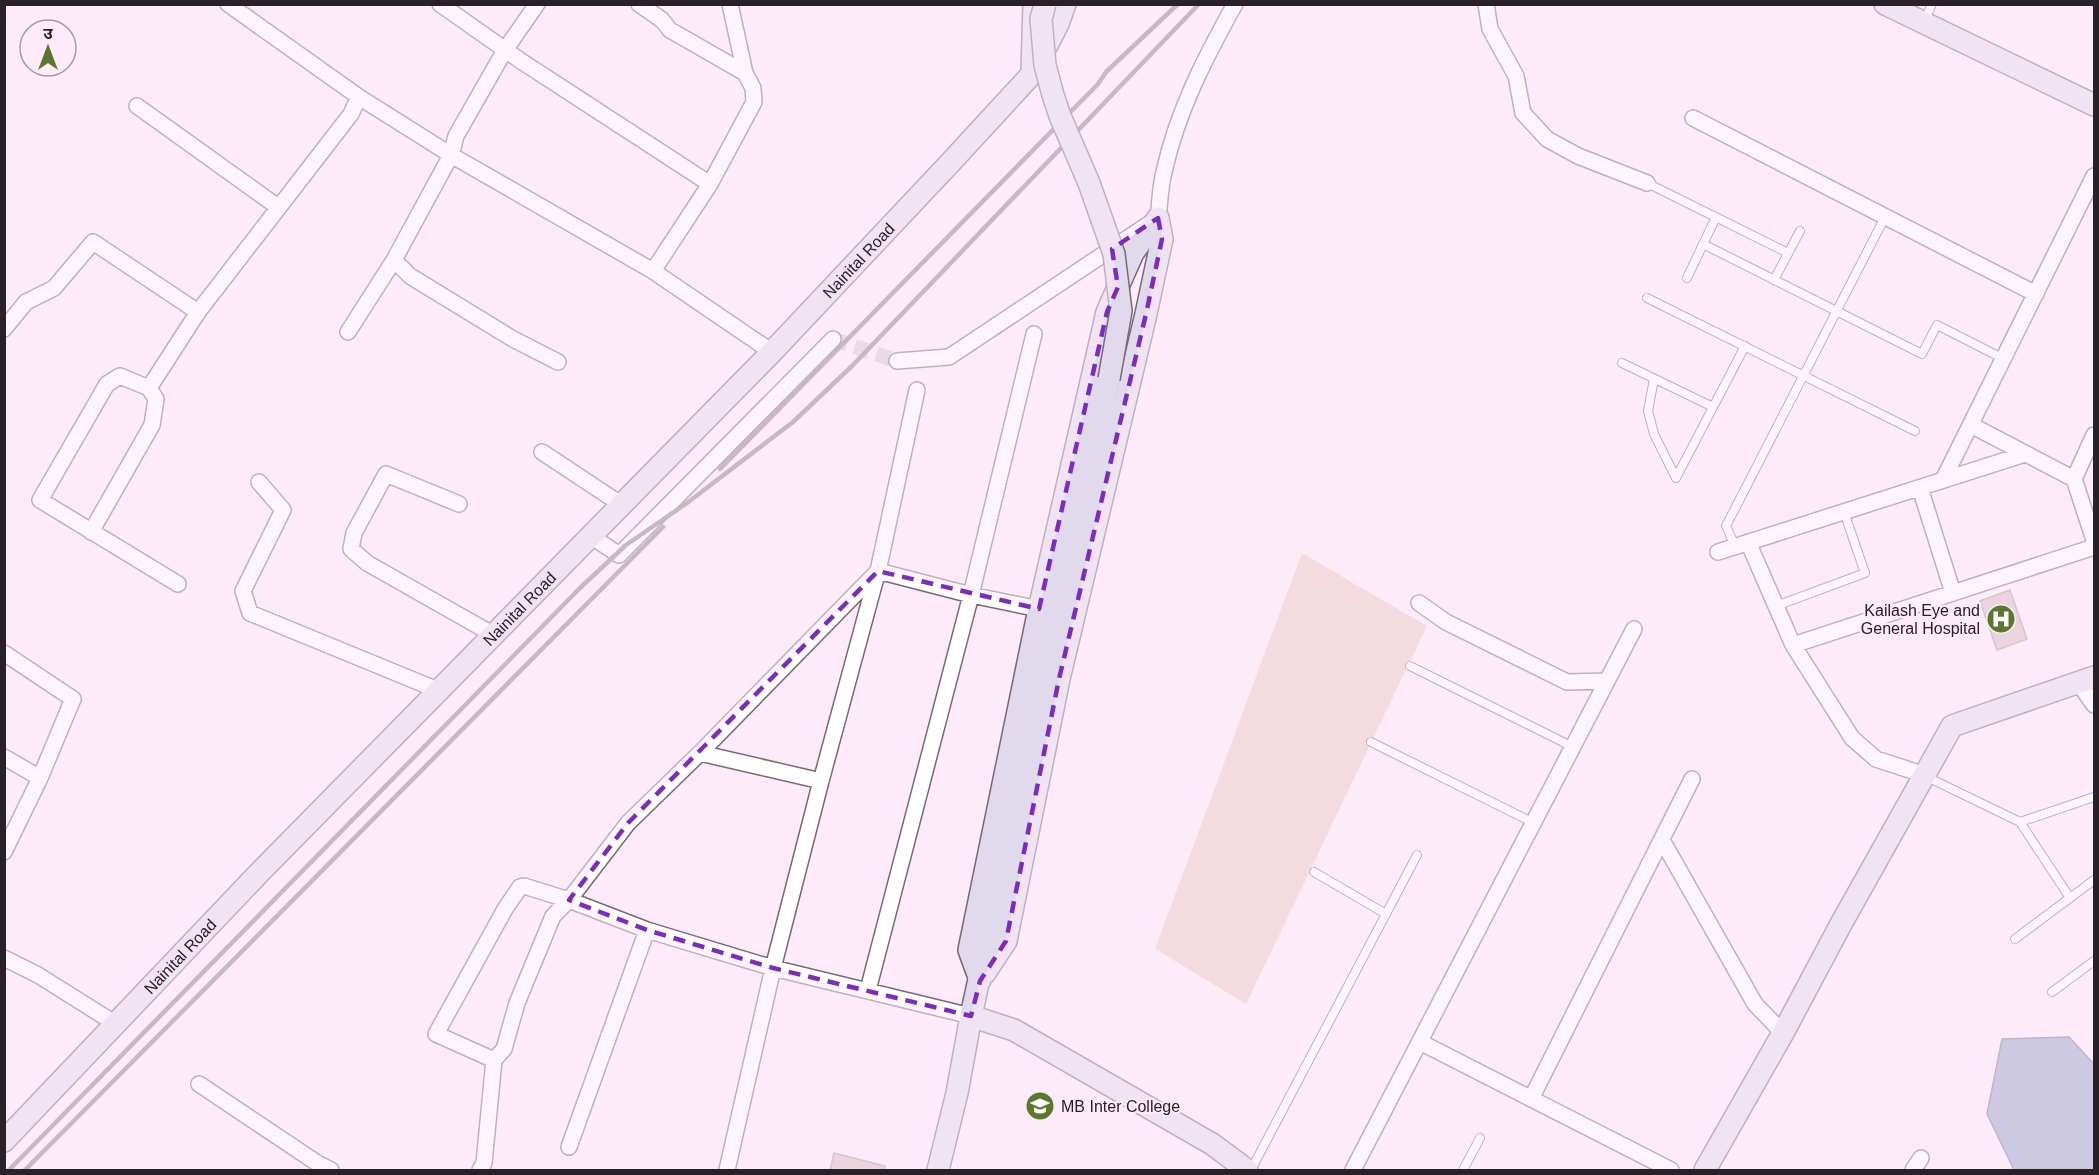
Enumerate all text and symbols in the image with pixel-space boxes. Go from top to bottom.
north arrow [18,18,78,78]
text: उ [43,25,53,42]
street label: Nainital Road [819,220,897,301]
street label: Nainital Road [480,568,559,649]
place label: Kailash Eye and General Hospital [1861,602,1980,637]
hospital icon: Kailash Eye and General Hospital [1985,603,2017,635]
street label: Nainital Road [140,916,219,997]
school or university icon: MB Inter College [1024,1090,1056,1122]
place label: MB Inter College [1061,1098,1180,1115]

